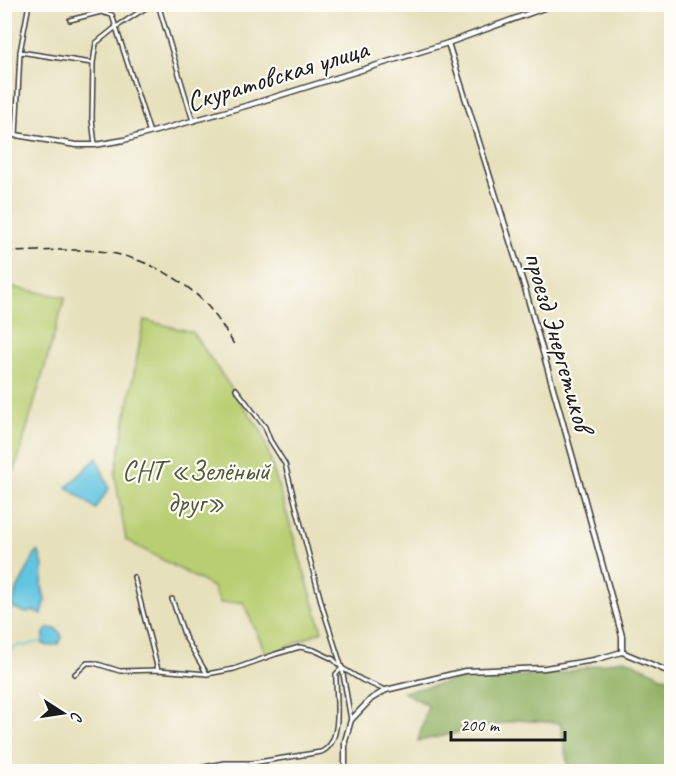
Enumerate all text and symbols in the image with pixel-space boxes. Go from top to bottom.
street label: Скуратовская улица [182,30,374,119]
street label: проезд Энергетиков [517,247,603,441]
park label: СНТ «Зелёный друг» [122,453,271,520]
north arrow [33,683,93,743]
scale bar [451,704,565,742]
text: С [66,710,87,724]
text: 200 m [460,714,501,736]

